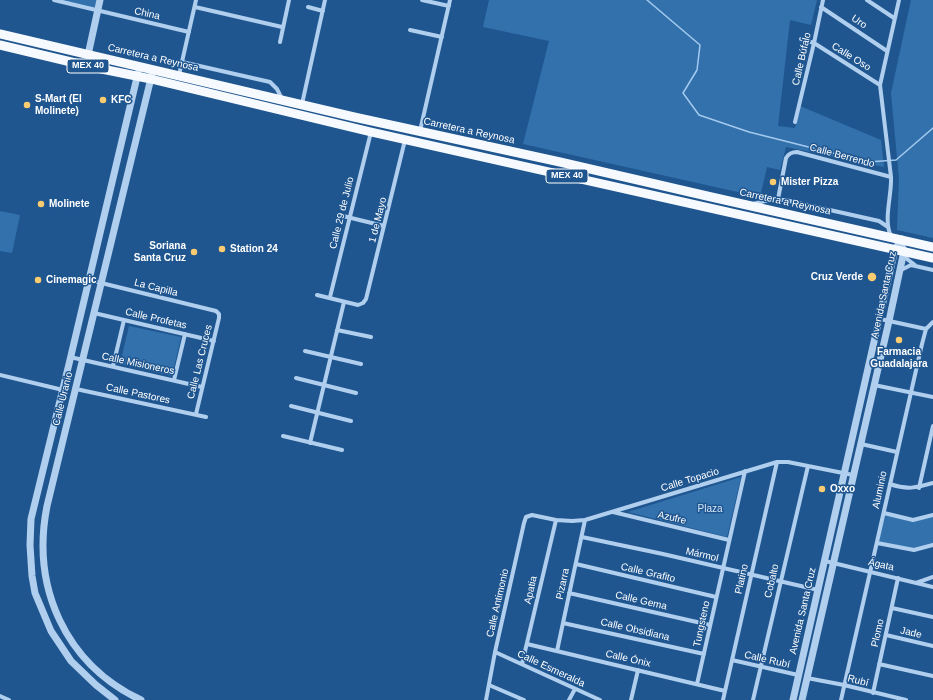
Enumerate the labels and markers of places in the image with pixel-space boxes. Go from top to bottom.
place label: S-Mart (El Molinete) [35,93,82,116]
place label: KFC [111,94,132,106]
marker: KFC [98,95,108,105]
marker: S-Mart (El Molinete) [22,100,32,110]
place label: Mister Pizza [781,176,838,188]
marker: Mister Pizza [768,177,778,187]
place label: Molinete [49,198,90,210]
marker: Molinete [36,199,46,209]
place label: Soriana Santa Cruz [134,240,186,264]
place label: Station 24 [230,243,278,255]
marker: Station 24 [217,244,227,254]
marker: Soriana Santa Cruz [189,247,199,257]
place label: Cruz Verde [811,271,863,283]
marker: Cruz Verde [866,271,878,283]
place label: Cinemagic [46,274,97,286]
marker: Cinemagic [33,275,43,285]
marker: Farmacia Guadalajara [894,335,904,345]
place label: Farmacia Guadalajara [870,346,928,370]
place label: Oxxo [830,483,855,495]
marker: Oxxo [817,484,827,494]

